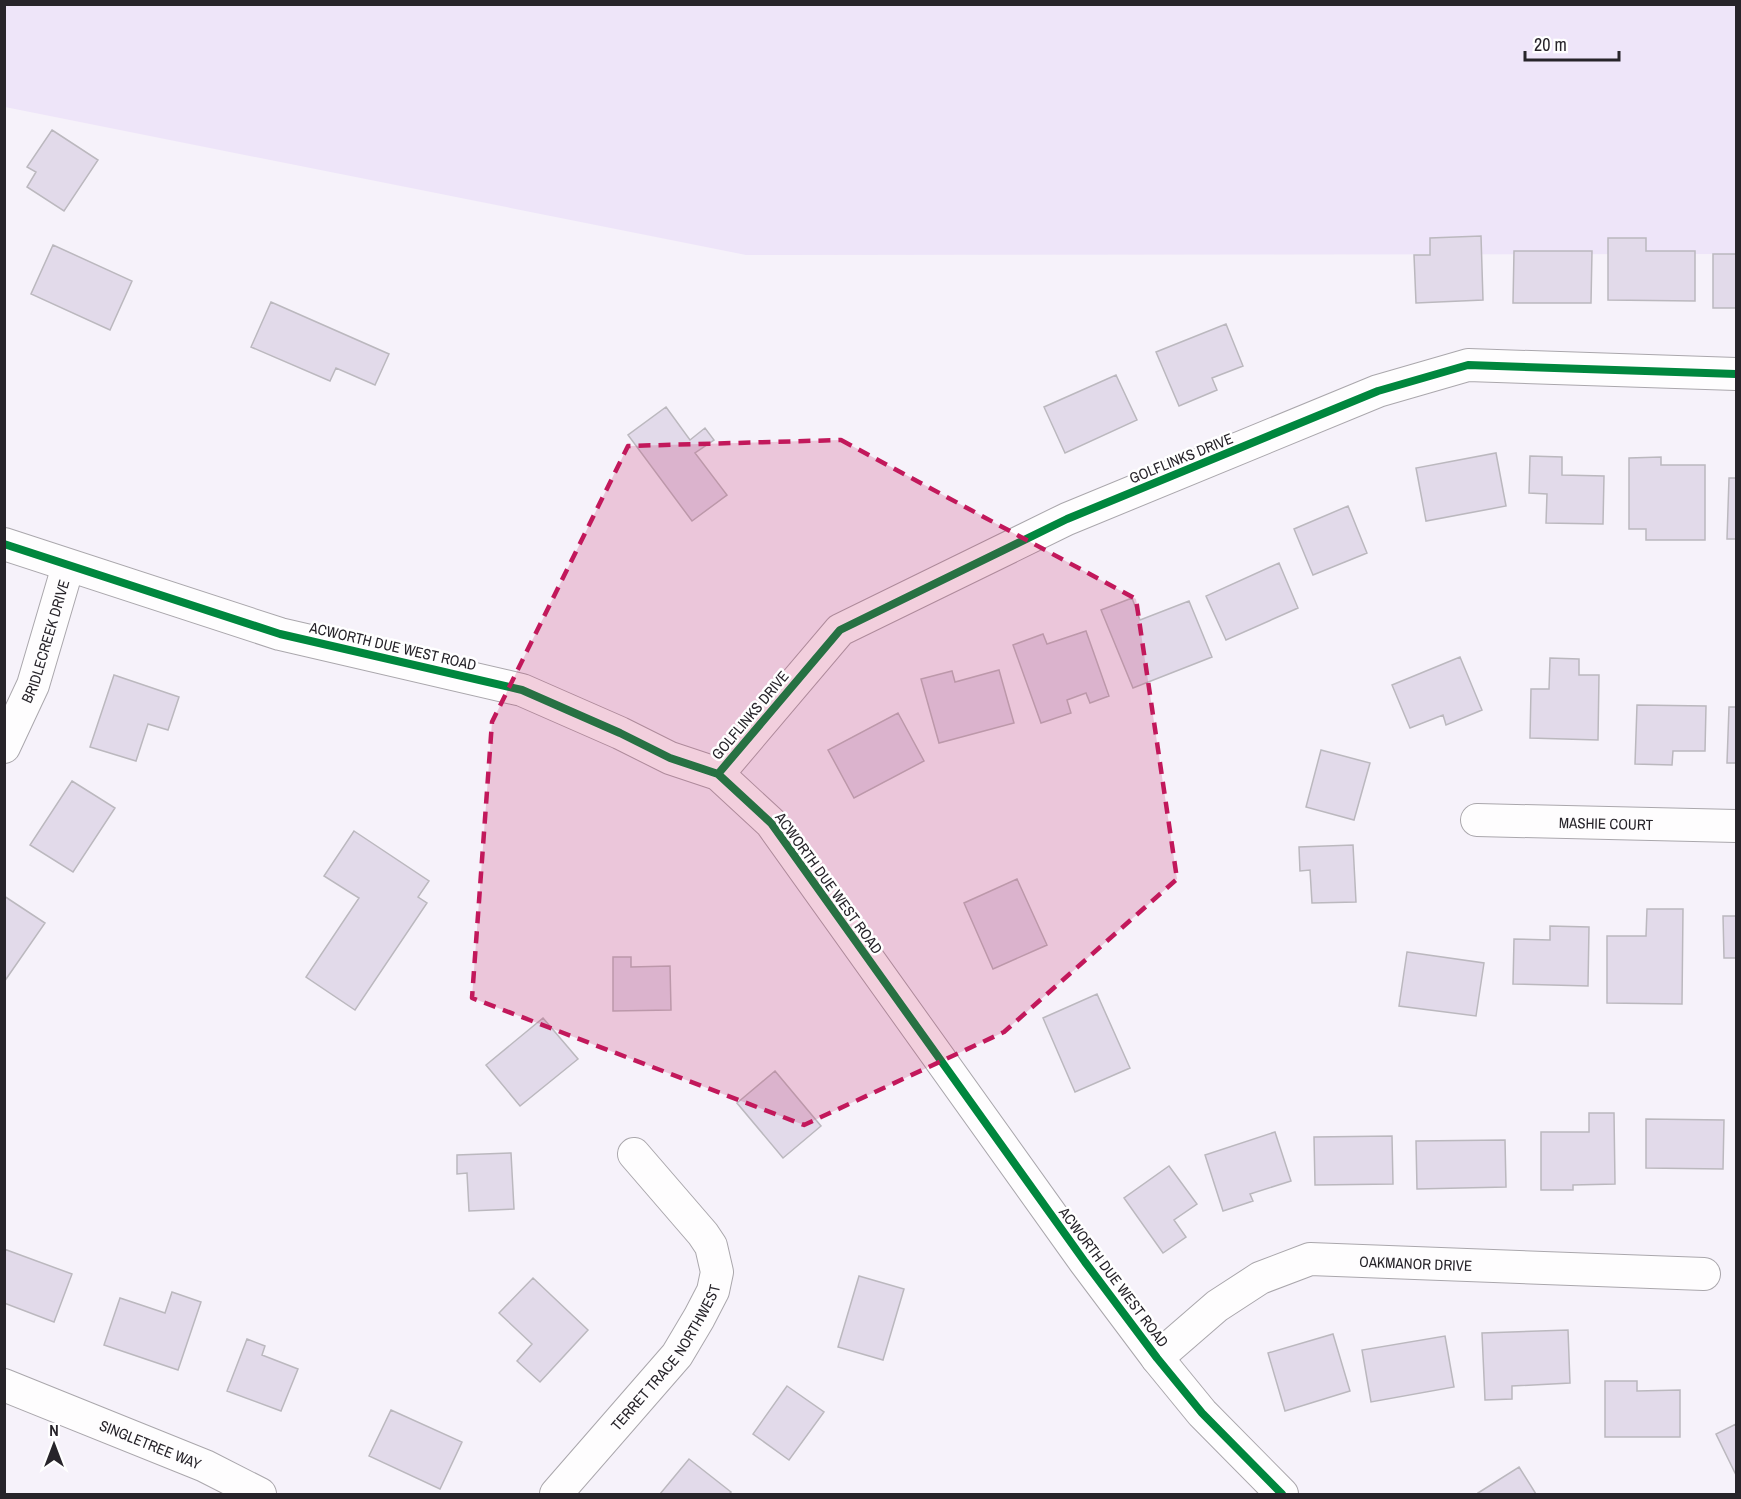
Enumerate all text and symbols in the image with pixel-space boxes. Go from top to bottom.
scale bar [1525,24,1620,62]
text: 20 m [1534,32,1567,57]
street label: GOLFLINKS DRIVE [1126,428,1236,488]
street label: BRIDLECREEK DRIVE [16,577,74,706]
street label: ACWORTH DUE WEST ROAD [307,616,479,675]
street label: GOLFLINKS DRIVE [707,666,793,764]
street label: ACWORTH DUE WEST ROAD [770,807,888,958]
street label: MASHIE COURT [1559,811,1654,835]
street label: ACWORTH DUE WEST ROAD [1054,1202,1174,1351]
street label: OAKMANOR DRIVE [1359,1250,1473,1276]
street label: TERRET TRACE NORTHWEST [606,1282,725,1435]
street label: SINGLETREE WAY [96,1414,205,1474]
north arrow [24,1415,84,1475]
text: N [49,1419,59,1441]

